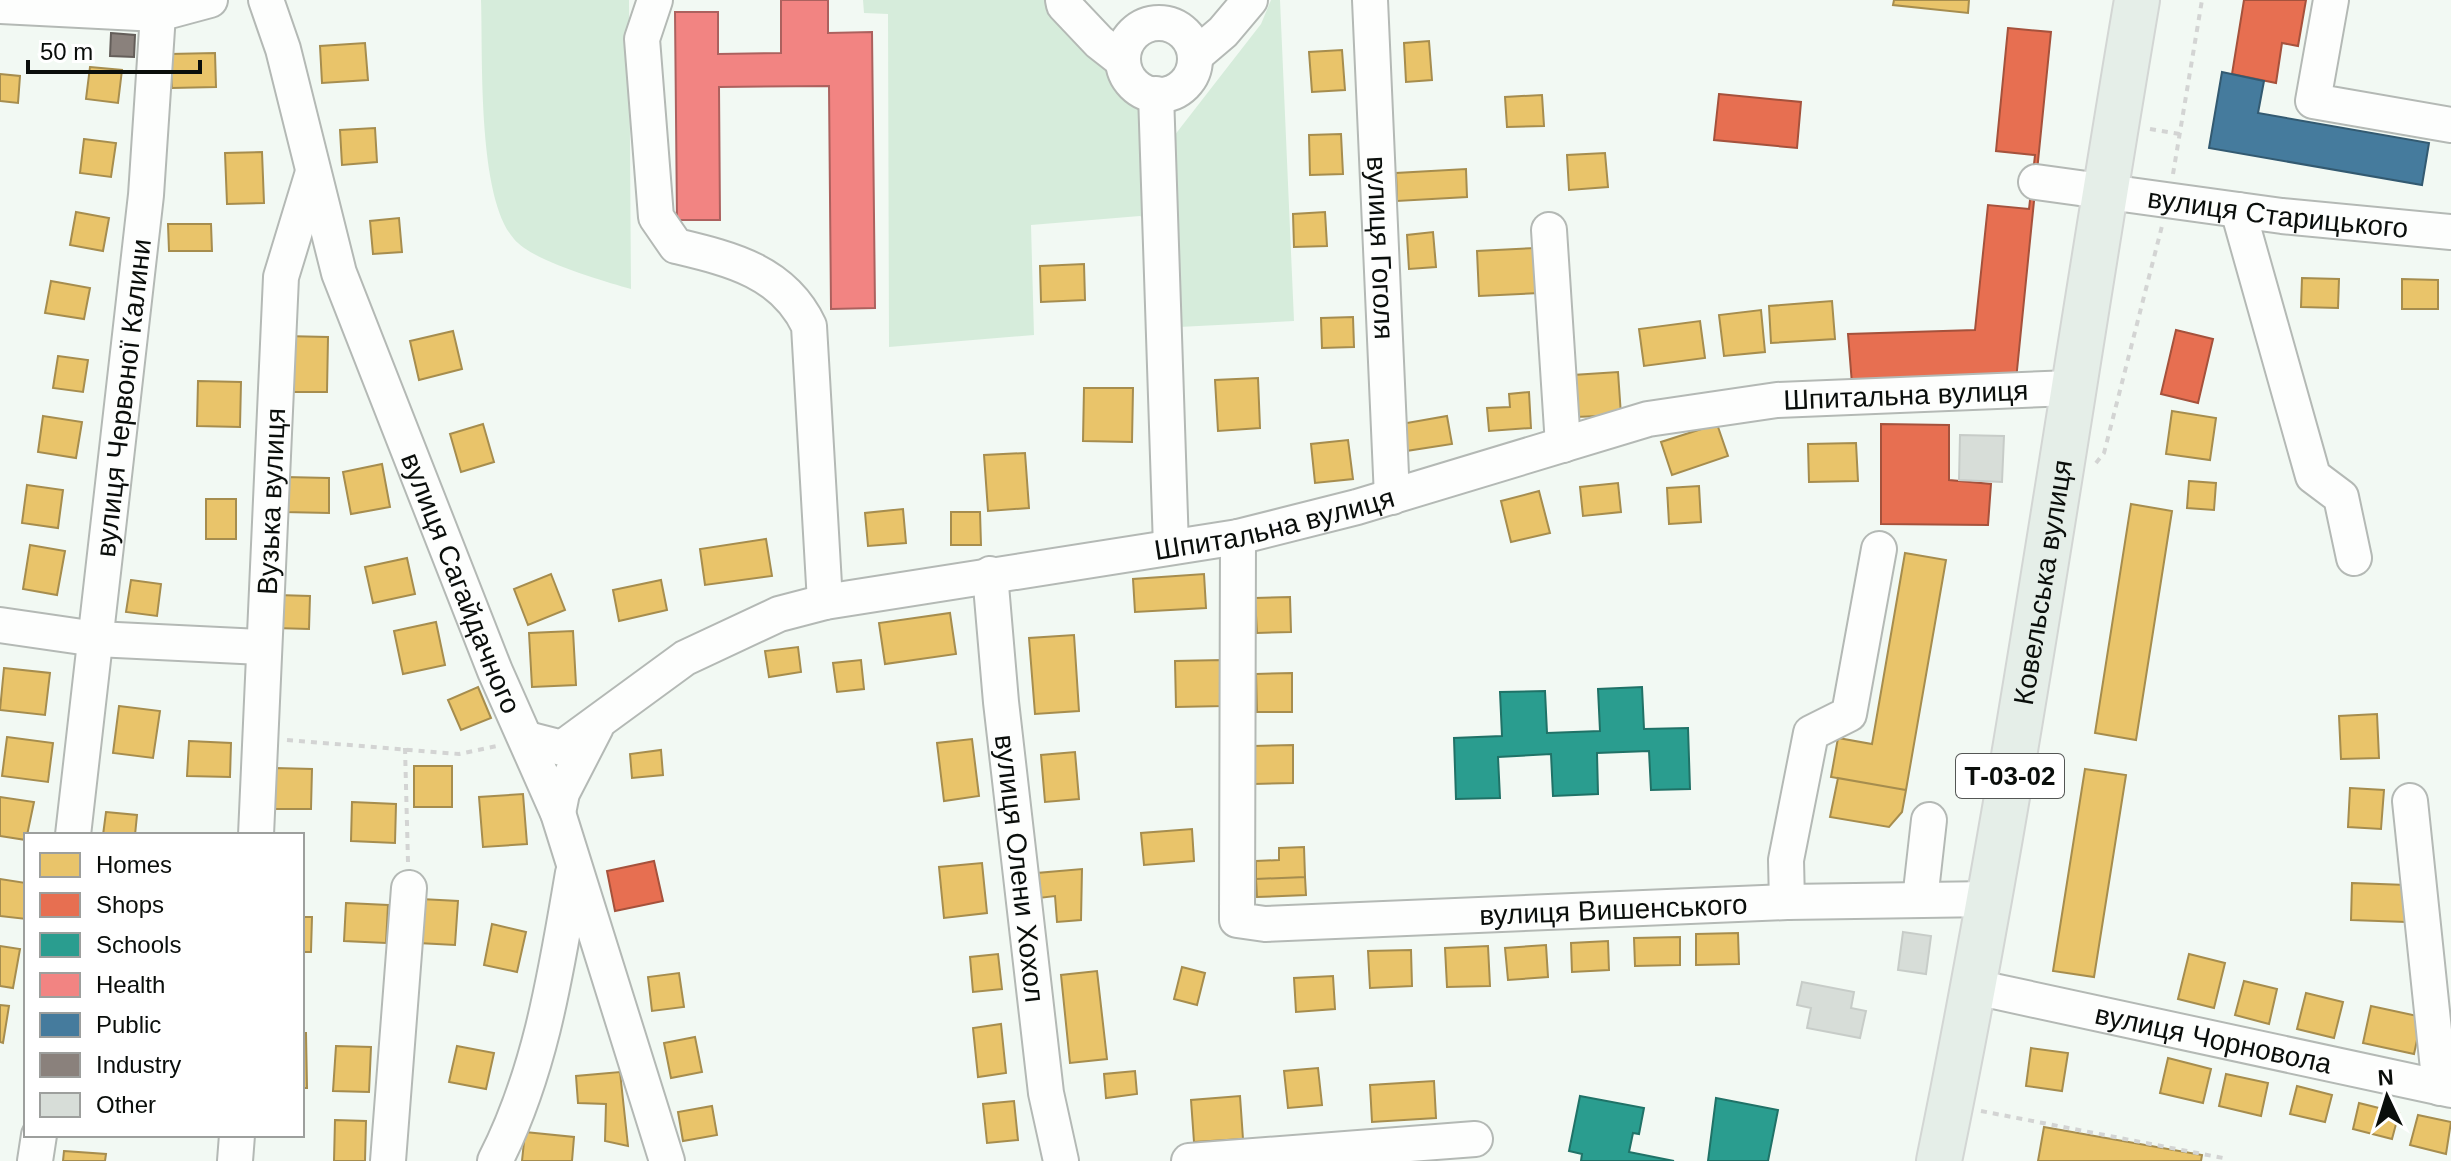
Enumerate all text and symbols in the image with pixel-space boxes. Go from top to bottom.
scale bar [28,24,200,74]
text: 50 m [40,38,93,65]
street label: вулиця Гоголя [1361,155,1400,340]
street label: вулиця Старицького [2146,183,2410,244]
street label: вулиця Червоної Калини [90,237,157,559]
street label: Шпитальна вулиця [1783,375,2029,416]
street label: Вузька вулиця [252,407,291,595]
street label: вулиця Сагайдачного [395,448,527,718]
street label: Ковельська вулиця [2008,458,2078,707]
street label: Шпитальна вулиця [1152,482,1398,566]
street label: вулиця Олени Хохол [989,733,1050,1004]
road number: Т-03-02 [1956,754,2064,798]
legend [24,833,304,1137]
text: Homes [96,851,172,878]
street label: вулиця Вишенського [1479,889,1748,931]
text: Shops [96,891,164,918]
text: Schools [96,931,181,958]
text: Health [96,971,165,998]
street label: вулиця Чорновола [2092,998,2335,1080]
text: Public [96,1011,161,1038]
text: Industry [96,1051,181,1078]
north arrow [2347,1057,2427,1137]
text: N [2377,1065,2394,1091]
text: Other [96,1091,156,1118]

